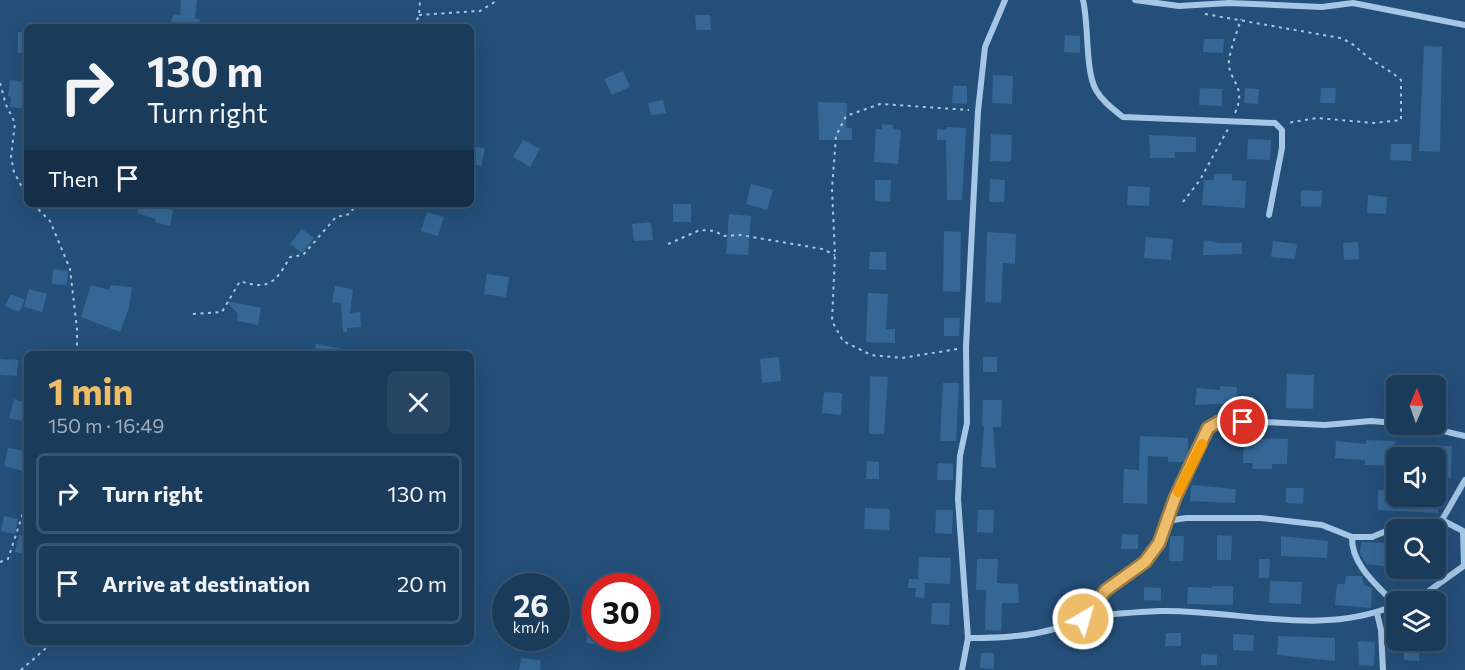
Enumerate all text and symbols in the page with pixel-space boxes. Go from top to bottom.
text: 130 m [147,44,263,96]
icon: right [48,48,126,126]
text: Turn right [147,96,267,129]
icon: arrive [111,162,144,195]
text: Then [48,165,99,192]
text: 1 min [48,368,133,412]
button: close [387,371,450,434]
north arrow [1386,375,1446,435]
map controls [1386,375,1446,651]
pin [1217,396,1268,447]
icon: arrive [1226,405,1259,438]
text: 150 m · 16:49 [48,413,164,437]
button: sound [1386,447,1446,507]
icon: right [51,477,84,510]
text: Turn right [102,480,203,507]
text: 130 m [387,480,447,507]
button: search [1386,519,1446,579]
icon: arrive [51,567,84,600]
text: Arrive at destination [102,570,310,597]
text: 20 m [397,570,447,597]
speed limit sign: 30 [582,573,660,651]
text: 26 [513,586,549,623]
position arrow [1051,587,1115,651]
button: layers [1386,591,1446,651]
text: km/h [513,618,549,636]

